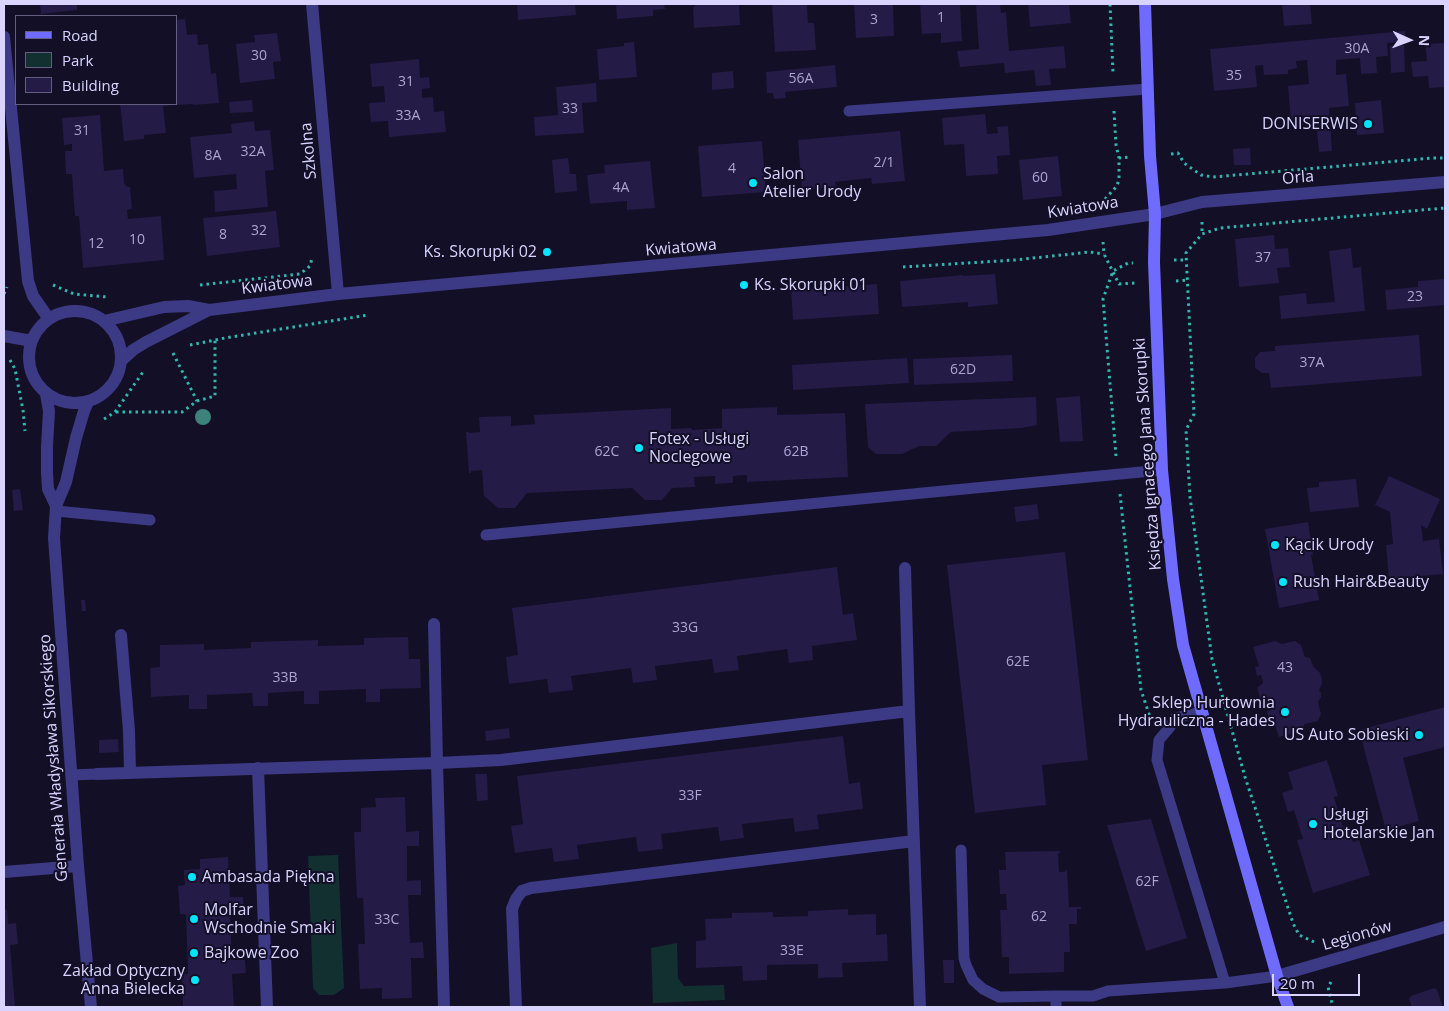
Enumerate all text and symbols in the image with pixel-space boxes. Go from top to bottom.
house number: 1 [937,10,945,26]
house number: 3 [870,12,878,28]
legend [15,15,178,105]
north arrow [1384,15,1434,65]
text: Road [62,25,98,45]
text: N [1415,35,1434,47]
house number: 30A [1345,41,1369,57]
house number: 30 [251,48,267,64]
text: Park [62,50,93,70]
house number: 35 [1226,68,1242,84]
house number: 56A [789,71,813,87]
house number: 31 [398,74,414,90]
text: Building [62,75,119,95]
house number: 33 [562,101,578,117]
house number: 33A [396,108,420,124]
place label: DONISERWIS [1262,114,1358,134]
marker: DONISERWIS [1362,118,1374,130]
street label: Szkolna [297,122,321,180]
house number: 31 [74,123,90,139]
house number: 32A [241,144,265,160]
house number: 8A [205,148,221,164]
house number: 2/1 [873,155,895,171]
house number: 4 [728,161,736,177]
place label: Salon Atelier Urody [763,164,861,202]
street label: Orla [1281,167,1315,189]
house number: 60 [1032,170,1048,186]
marker: Salon Atelier Urody [747,177,759,189]
house number: 4A [613,180,629,196]
street label: Kwiatowa [1046,193,1120,223]
house number: 32 [251,223,267,239]
house number: 8 [219,227,227,243]
house number: 10 [129,232,145,248]
street label: Kwiatowa [644,235,718,261]
house number: 12 [88,236,104,252]
place label: Ks. Skorupki 02 [423,242,537,262]
marker: Ks. Skorupki 02 [541,246,553,258]
house number: 37 [1255,250,1271,266]
street label: Kwiatowa [240,271,314,299]
place label: Ks. Skorupki 01 [754,275,868,295]
marker: Ks. Skorupki 01 [738,279,750,291]
house number: 23 [1407,289,1423,305]
street label: Księdza Ignacego Jana Skorupki [1130,337,1166,571]
house number: 37A [1300,355,1324,371]
house number: 62D [950,362,976,378]
place label: Fotex - Usługi Noclegowe [649,429,749,467]
marker: Fotex - Usługi Noclegowe [633,442,645,454]
house number: 62C [595,444,619,460]
house number: 62B [783,444,809,460]
place label: Kącik Urody [1285,535,1374,555]
marker: Kącik Urody [1269,539,1281,551]
place label: Rush Hair&Beauty [1293,572,1429,592]
marker: Rush Hair&Beauty [1277,576,1289,588]
house number: 33G [672,620,698,636]
street label: Generała Władysława Sikorskiego [36,634,72,882]
house number: 62E [1006,654,1030,670]
house number: 43 [1277,660,1293,676]
house number: 33B [272,670,298,686]
place label: Sklep Hurtownia Hydrauliczna - Hades [1118,693,1275,731]
marker: Sklep Hurtownia Hydrauliczna - Hades [1279,706,1291,718]
place label: US Auto Sobieski [1284,725,1409,745]
marker: US Auto Sobieski [1413,729,1425,741]
house number: 33F [678,788,702,804]
place label: Usługi Hotelarskie Jan [1323,805,1435,843]
marker: Usługi Hotelarskie Jan [1307,818,1319,830]
place label: Ambasada Piękna [202,867,335,887]
marker: Ambasada Piękna [186,871,198,883]
house number: 62F [1135,874,1159,890]
place label: Molfar Wschodnie Smaki [204,900,335,938]
house number: 62 [1031,909,1047,925]
house number: 33C [375,912,399,928]
marker: Molfar Wschodnie Smaki [188,913,200,925]
street label: Legionów [1320,917,1394,955]
place label: Bajkowe Zoo [204,943,299,963]
house number: 33E [780,943,804,959]
marker: Bajkowe Zoo [188,947,200,959]
place label: Zakład Optyczny Anna Bielecka [63,961,185,999]
scale bar [1274,964,1362,996]
text: 20 m [1280,973,1315,993]
marker: Zakład Optyczny Anna Bielecka [189,974,201,986]

